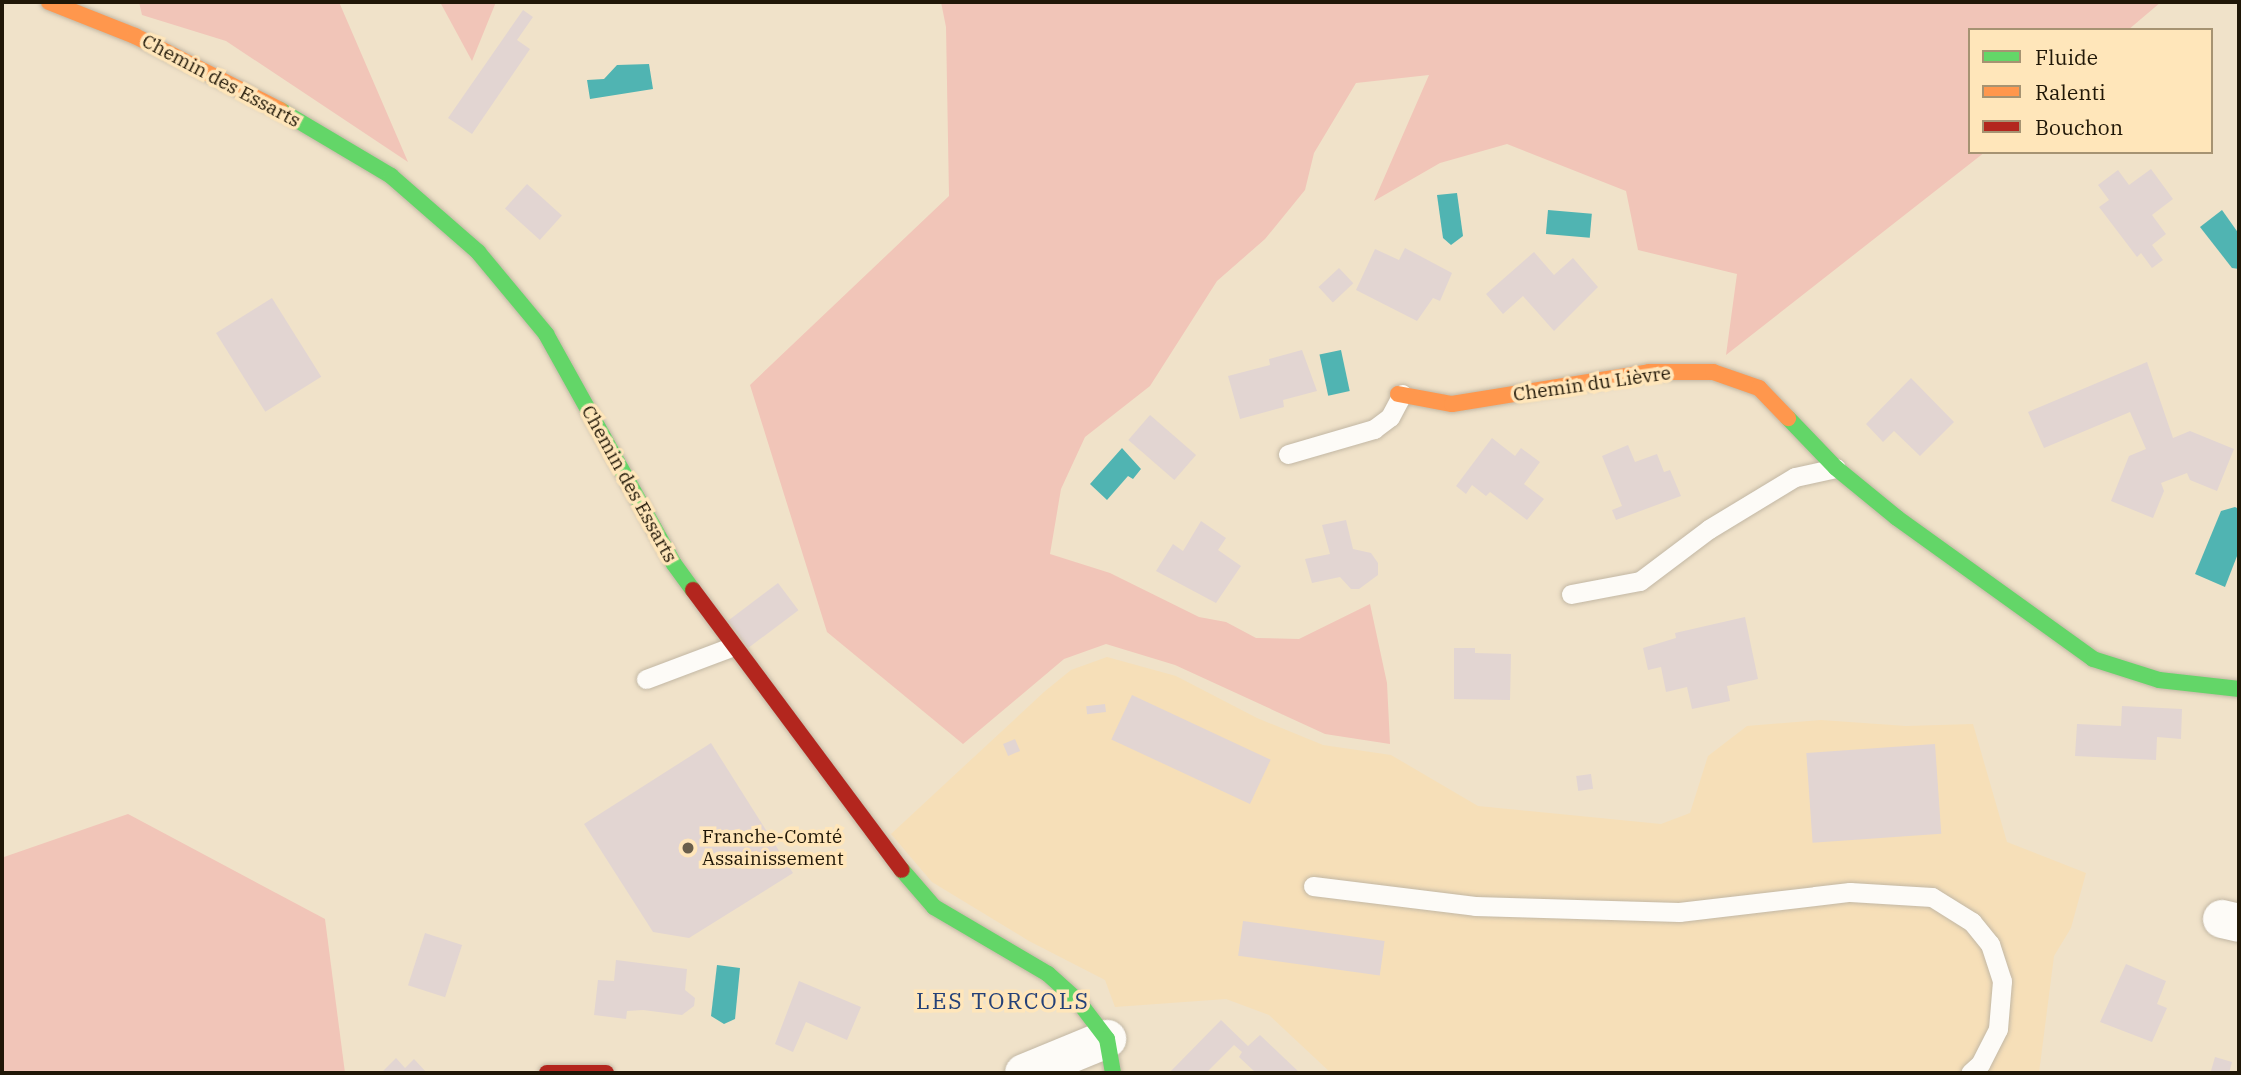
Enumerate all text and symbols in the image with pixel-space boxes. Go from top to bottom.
legend [1968,28,2213,154]
street label: Chemin des Essarts [138,30,304,132]
text: Fluide [2035,43,2098,71]
text: Ralenti [2035,78,2106,106]
text: Bouchon [2035,113,2123,141]
street label: Chemin du Lièvre [1512,362,1672,406]
street label: Chemin des Essarts [576,402,682,566]
place label: Franche-Comté Assainissement [702,826,844,870]
marker: Franche-Comté Assainissement [680,840,696,856]
district label: LES TORCOLS [917,986,1089,1014]

